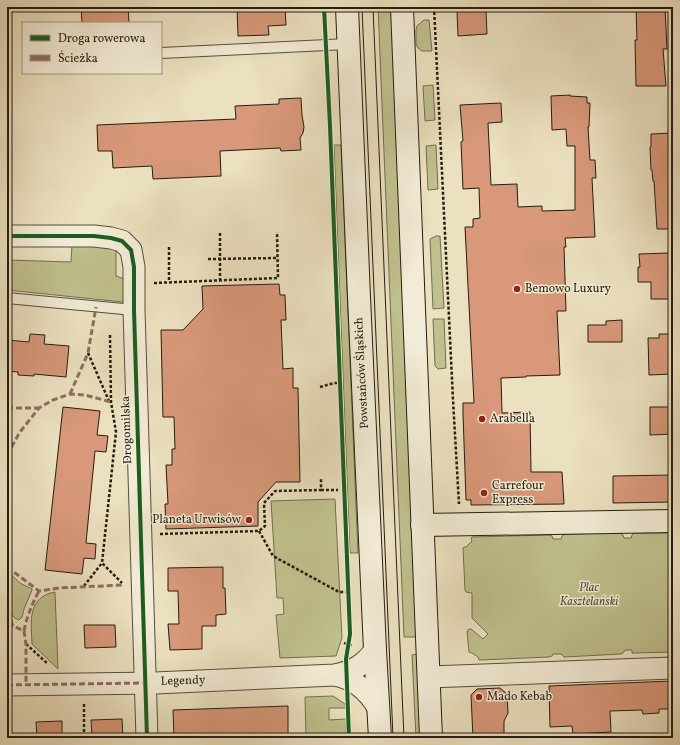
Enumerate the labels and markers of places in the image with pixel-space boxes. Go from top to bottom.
place label: Bemowo Luxury [525,281,612,297]
marker: Bemowo Luxury [512,284,522,294]
place label: Arabella [490,411,535,427]
marker: Arabella [477,414,487,424]
place label: Carrefour Express [492,478,544,508]
marker: Carrefour Express [479,488,489,498]
place label: Planeta Urwisów [152,512,242,528]
marker: Planeta Urwisów [244,515,254,525]
place label: Mado Kebab [487,689,553,705]
marker: Mado Kebab [474,692,484,702]

